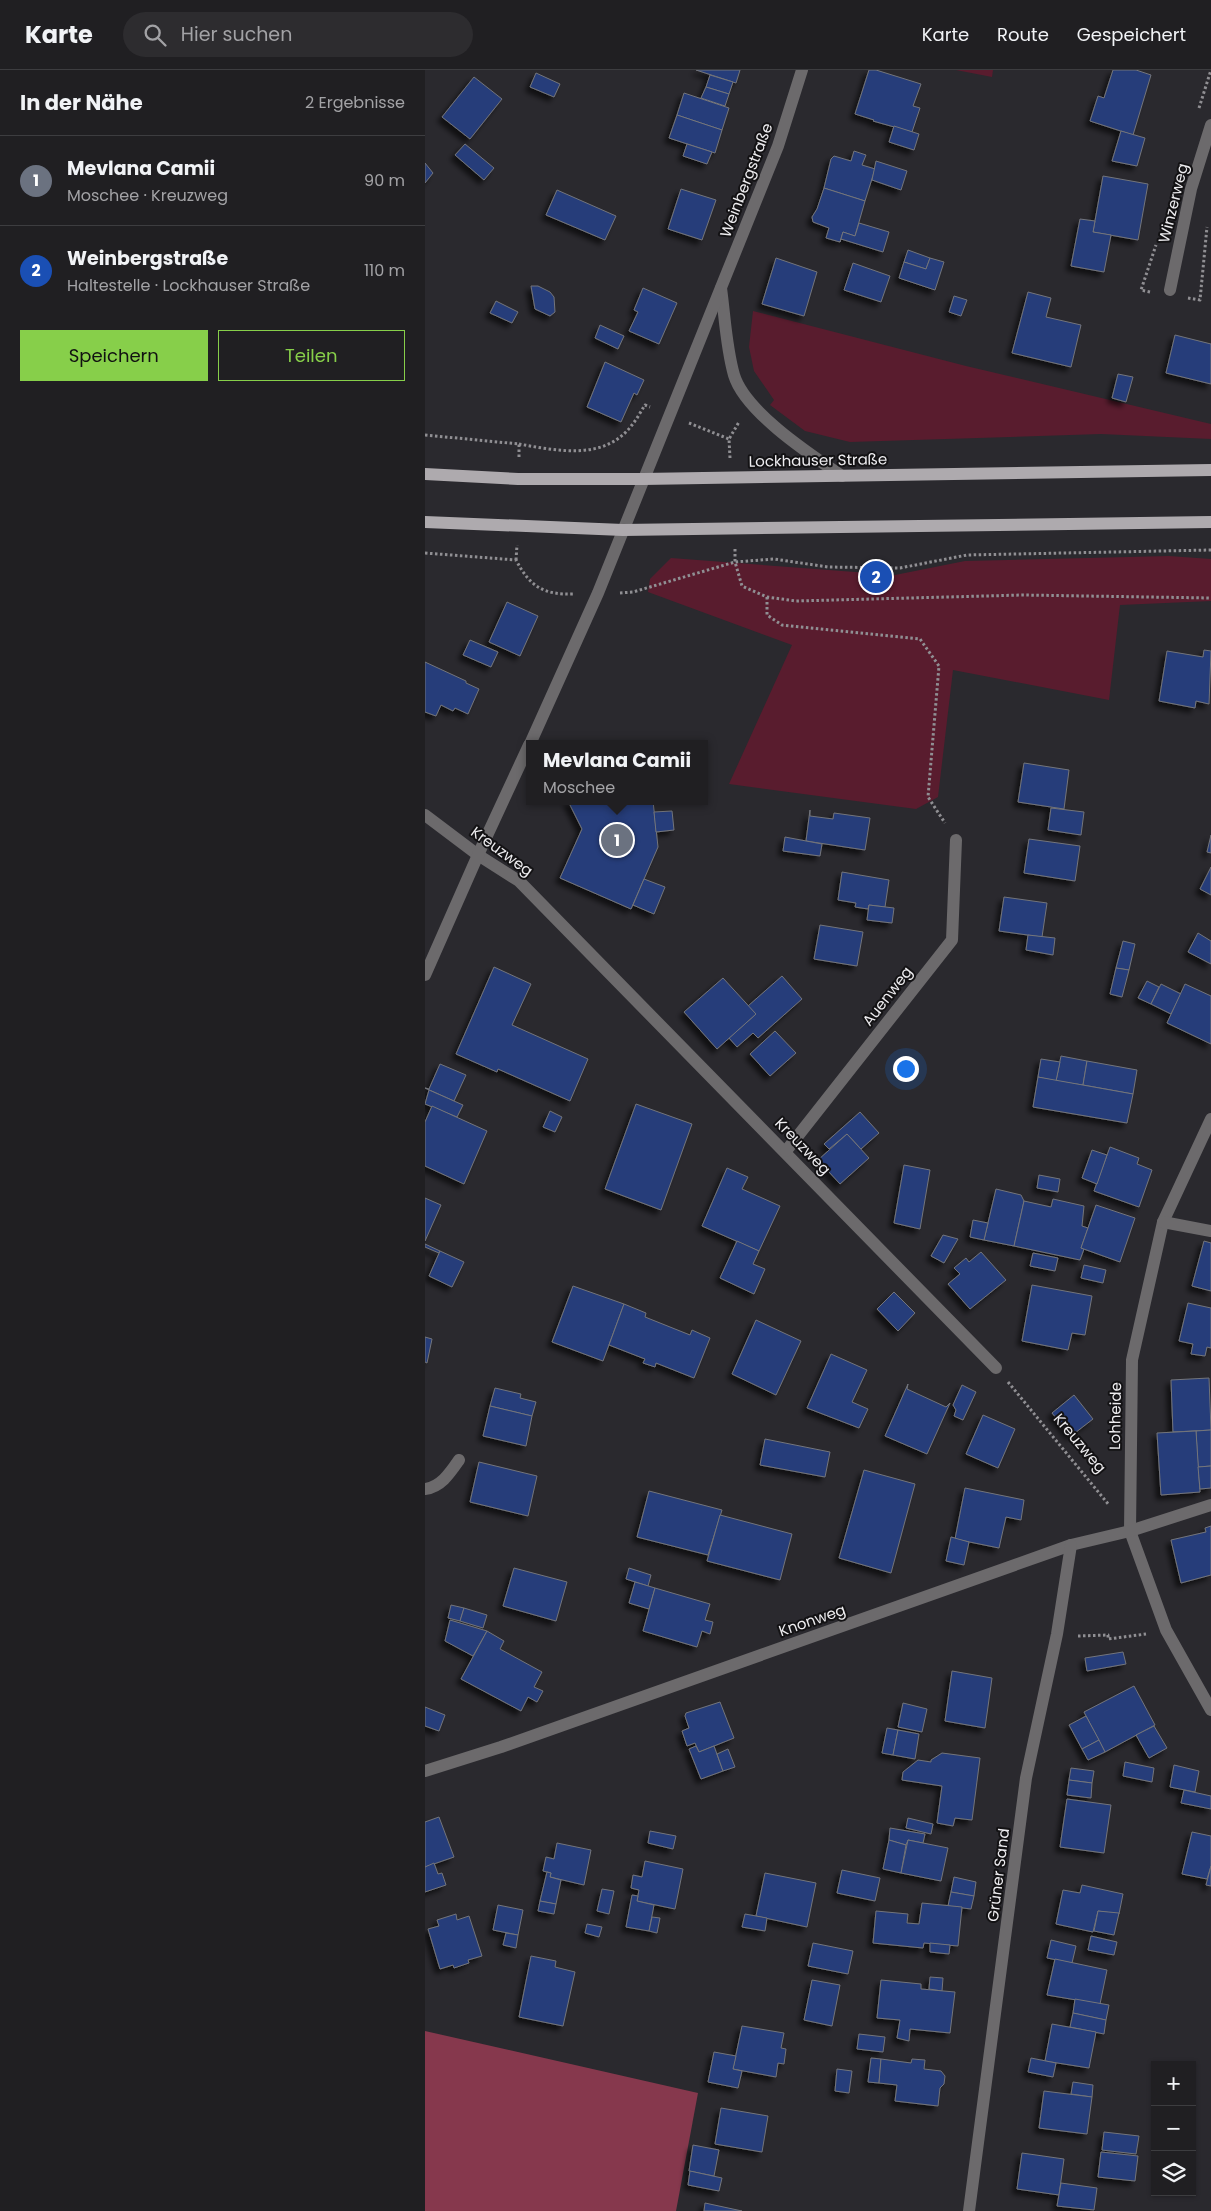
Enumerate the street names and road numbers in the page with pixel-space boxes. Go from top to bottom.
street label: Weinbergstraße [715,120,777,240]
street label: Winzerweg [1153,161,1193,245]
street label: Lockhauser Straße [749,448,887,472]
street label: Kreuzweg [467,821,537,881]
street label: Auenweg [857,962,917,1030]
street label: Kreuzweg [770,1113,836,1179]
street label: Lohheide [1104,1382,1126,1450]
street label: Kreuzweg [1049,1409,1111,1477]
street label: Knonweg [776,1599,848,1641]
street label: Grüner Sand [982,1827,1014,1923]

